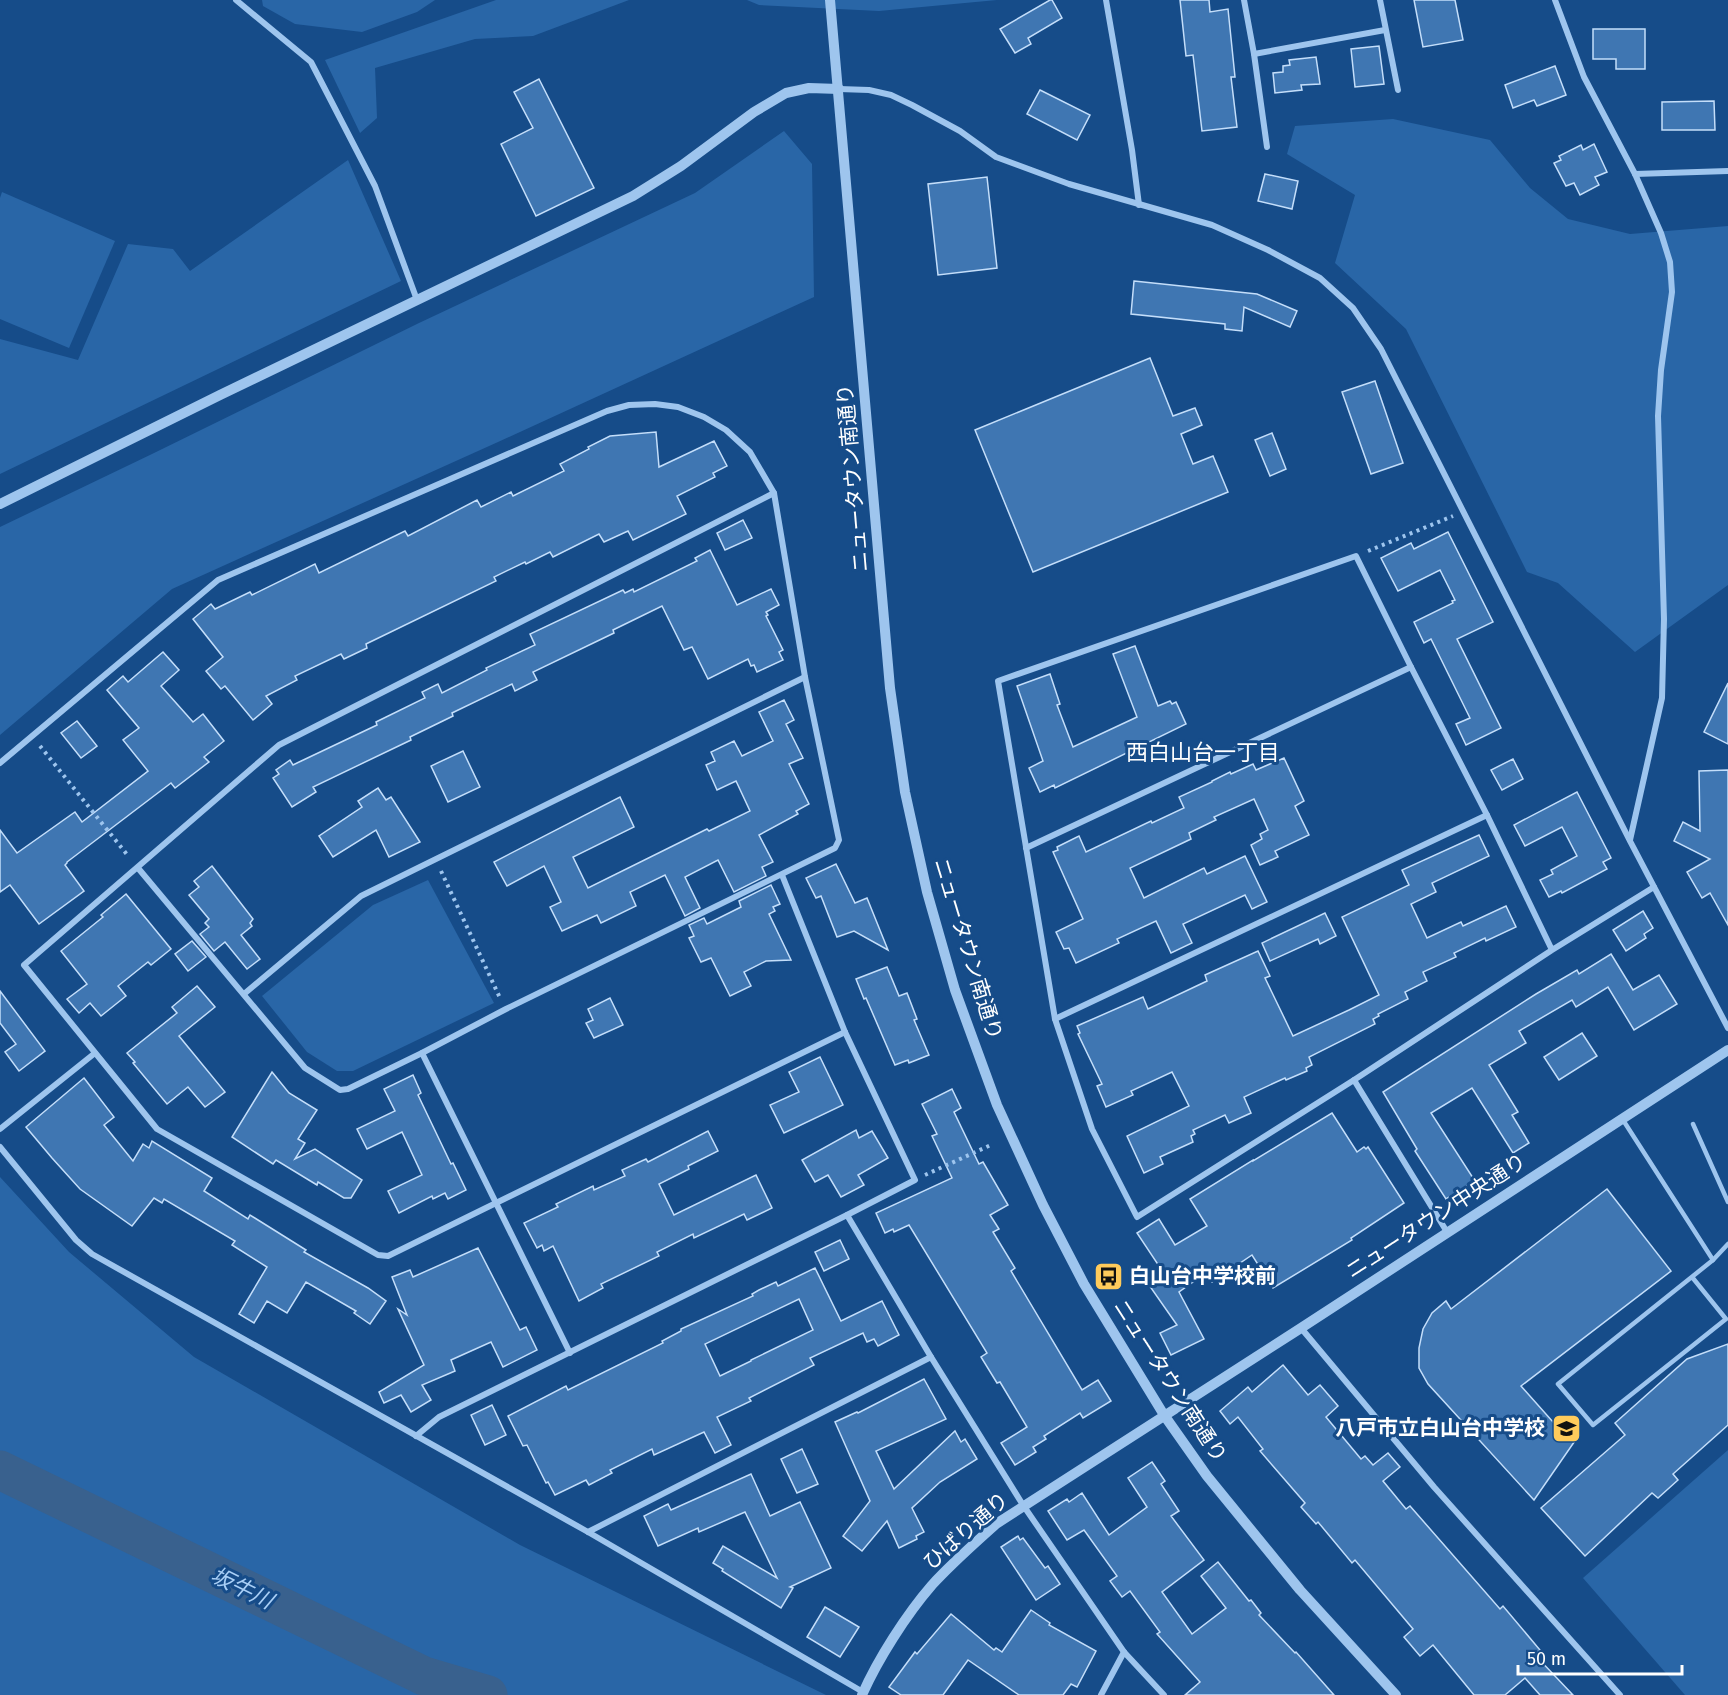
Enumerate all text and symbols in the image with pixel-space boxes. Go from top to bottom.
street label: ニュータウン南通り [832,383,874,573]
district label: 西白山台一丁目 [1126,739,1280,766]
street label: ニュータウン南通り [928,855,1008,1043]
street label: ニュータウン中央通り [1341,1148,1531,1284]
bus stop icon: 白山台中学校前 [1092,1260,1124,1292]
place label: 白山台中学校前 [1129,1263,1276,1289]
street label: ニュータウン南通り [1108,1295,1232,1467]
school or university icon: 八戸市立白山台中学校 [1550,1412,1582,1444]
place label: 八戸市立白山台中学校 [1335,1415,1545,1441]
street label: ひばり通り [918,1487,1014,1575]
water label: 坂牛川 [206,1561,279,1615]
scale bar [1518,1638,1682,1676]
text: 50 m [1527,1648,1566,1670]

